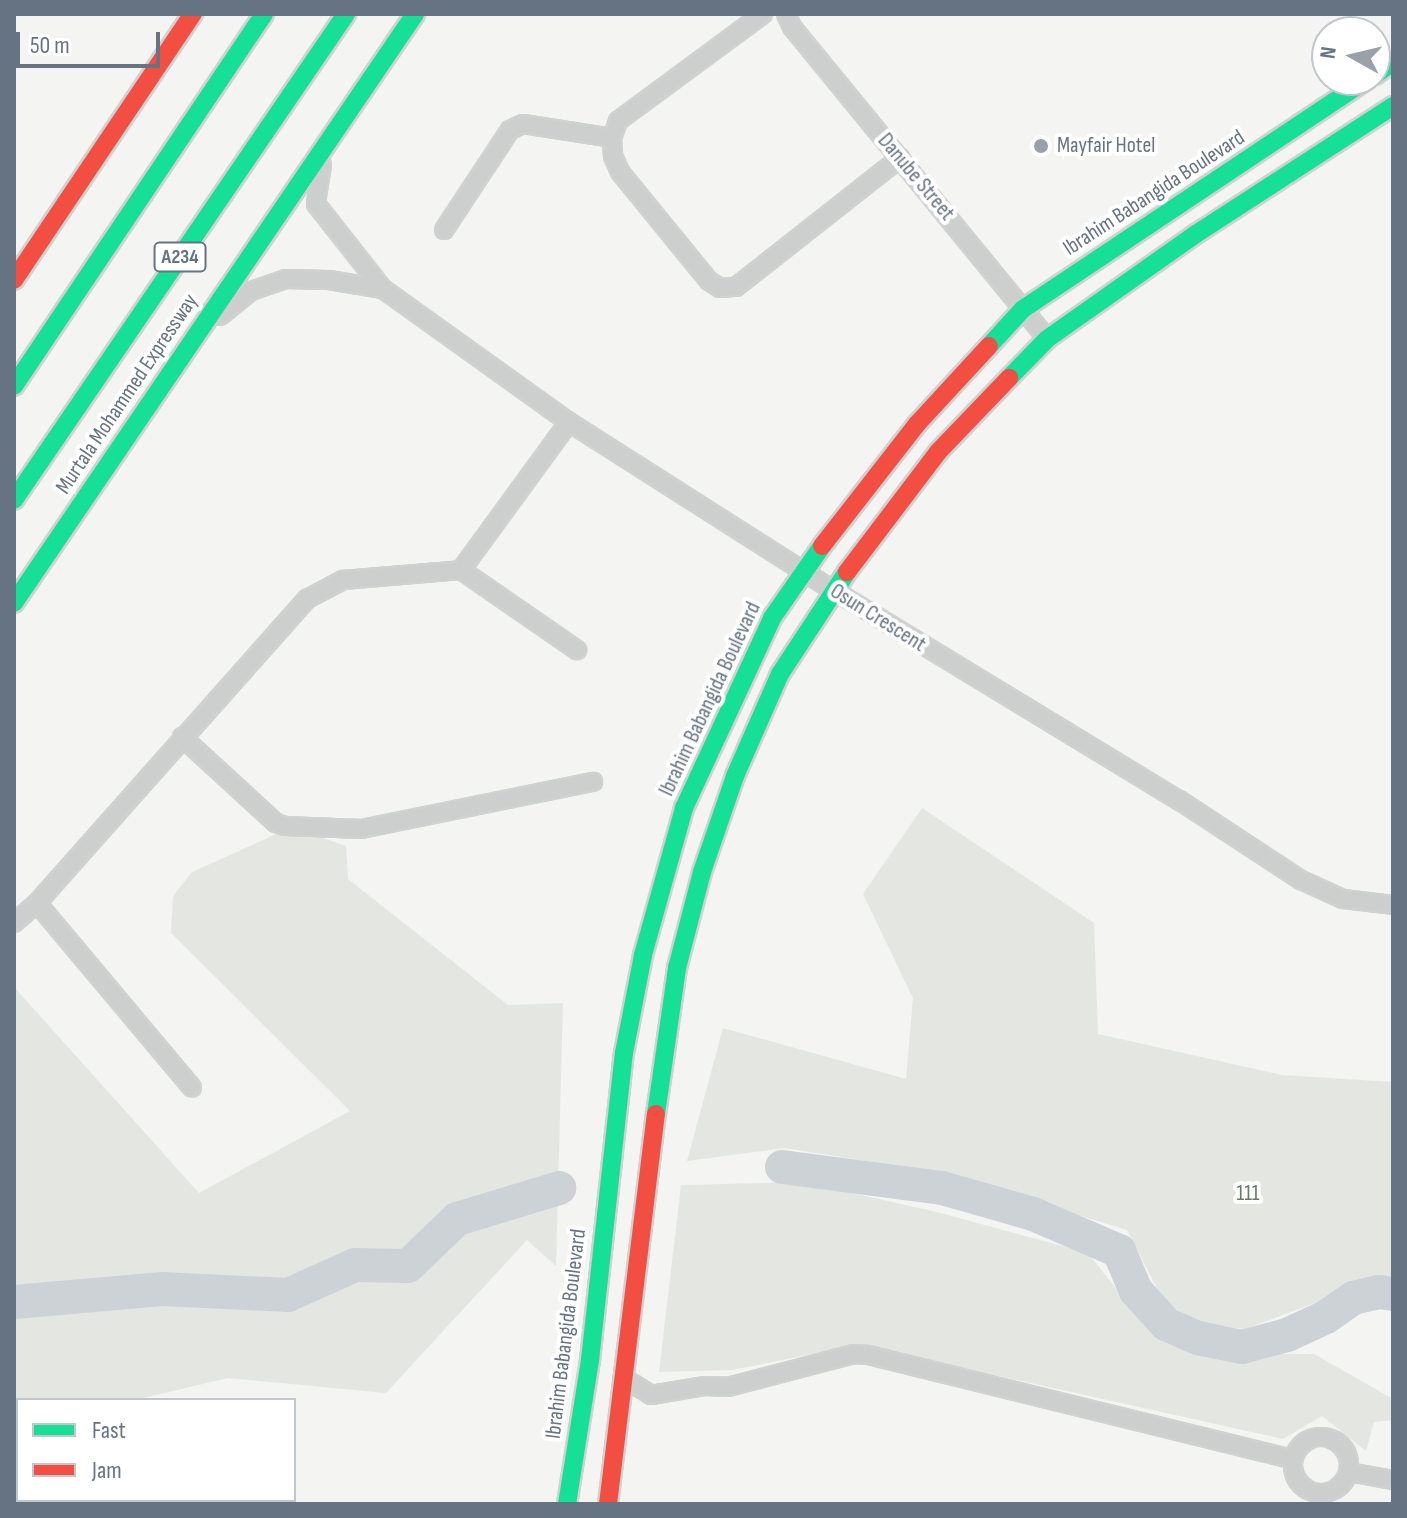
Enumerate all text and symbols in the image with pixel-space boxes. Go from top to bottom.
scale bar [20,16,164,66]
north arrow [1311,16,1391,96]
text: 50 m [30,31,70,60]
text: N [1315,45,1343,61]
street label: Ibrahim Babangida Boulevard [1058,124,1250,262]
street label: Danube Street [872,128,960,226]
place label: Mayfair Hotel [1057,133,1155,159]
marker: Mayfair Hotel [1032,137,1050,155]
road number: A234 [152,241,208,273]
street label: Murtala Mohammed Expressway [50,289,204,499]
street label: Osun Crescent [825,578,931,658]
street label: Ibrahim Babangida Boulevard [653,598,767,800]
park label: 111 [1236,1181,1260,1207]
street label: Ibrahim Babangida Boulevard [540,1228,592,1440]
legend [16,1398,296,1502]
text: Fast [92,1416,126,1445]
text: Jam [92,1456,122,1485]

